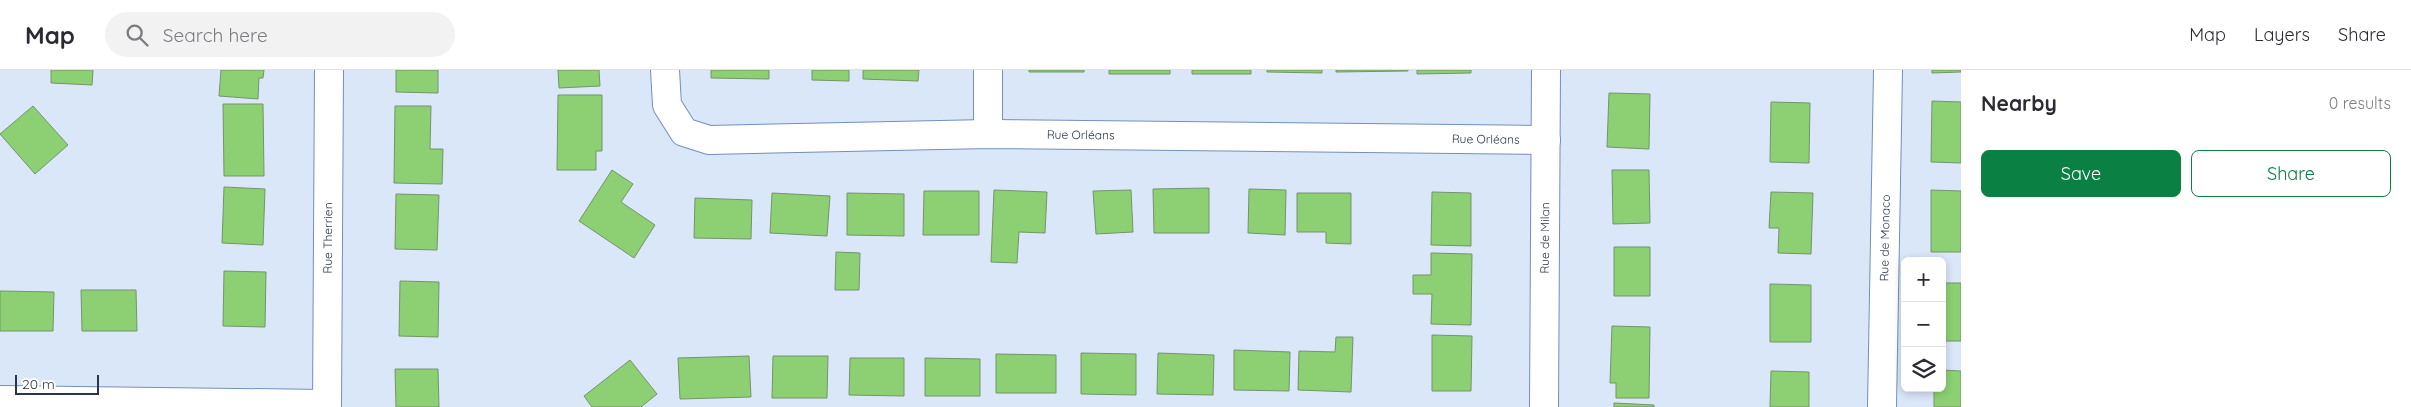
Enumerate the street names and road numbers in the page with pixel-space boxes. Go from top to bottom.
street label: Rue Orléans [1047,127,1115,142]
street label: Rue Orléans [1452,131,1520,147]
street label: Rue de Monaco [1876,194,1893,282]
street label: Rue Therrien [320,202,335,274]
street label: Rue de Milan [1537,202,1552,274]

